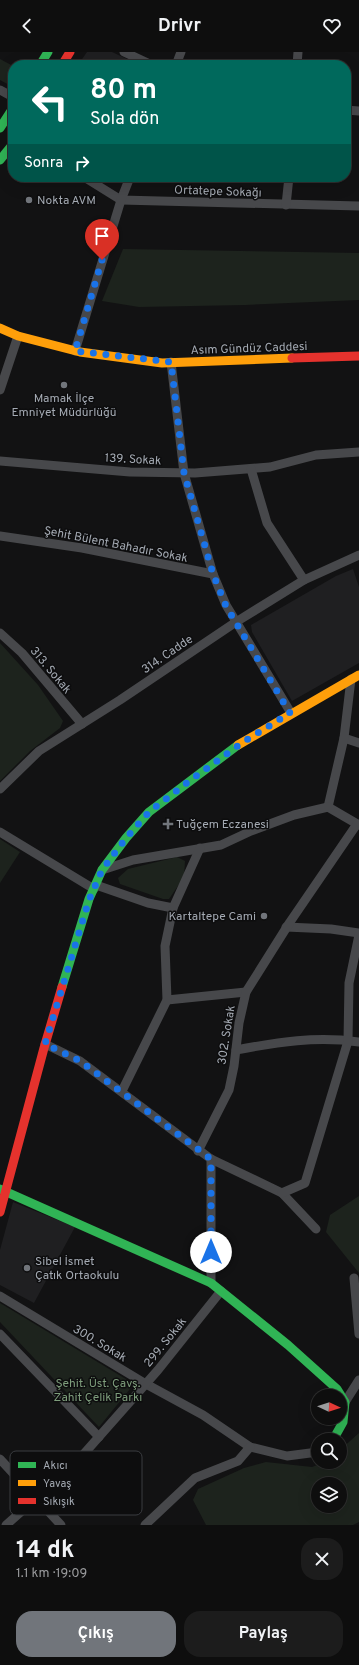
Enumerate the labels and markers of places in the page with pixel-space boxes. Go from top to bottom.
place label: Nokta AVM [37,193,96,209]
marker: Nokta AVM [24,195,34,205]
pin [85,219,119,260]
marker: Mamak İlçe Emniyet Müdürlüğü [59,380,69,390]
place label: Mamak İlçe Emniyet Müdürlüğü [11,391,117,421]
place label: Tuğçem Eczanesi [176,817,269,833]
marker: Tuğçem Eczanesi [163,819,173,829]
place label: Kartaltepe Cami [168,909,256,925]
marker: Kartaltepe Cami [259,911,269,921]
place label: Sibel İsmet Çatık Ortaokulu [35,1254,119,1284]
marker: Sibel İsmet Çatık Ortaokulu [22,1263,32,1273]

